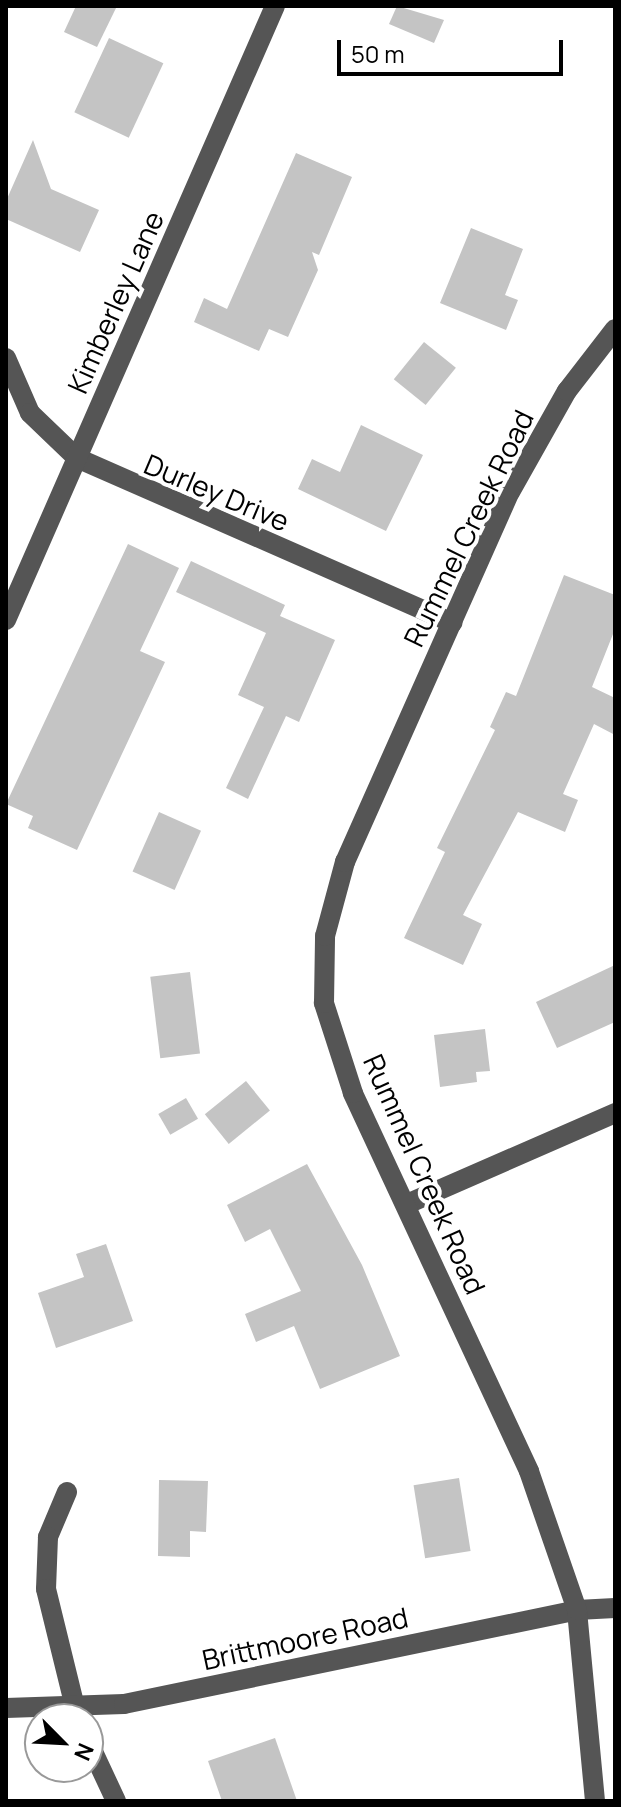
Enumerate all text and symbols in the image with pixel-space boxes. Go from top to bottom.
scale bar [341,24,567,74]
text: 50 m [351,37,405,70]
street label: Kimberley Lane [60,206,170,398]
street label: Rummel Creek Road [396,404,540,652]
street label: Durley Drive [140,446,294,538]
street label: Rummel Creek Road [357,1049,493,1299]
street label: Brittmoore Road [199,1600,411,1676]
north arrow [24,1703,104,1783]
text: N [67,1739,101,1765]

